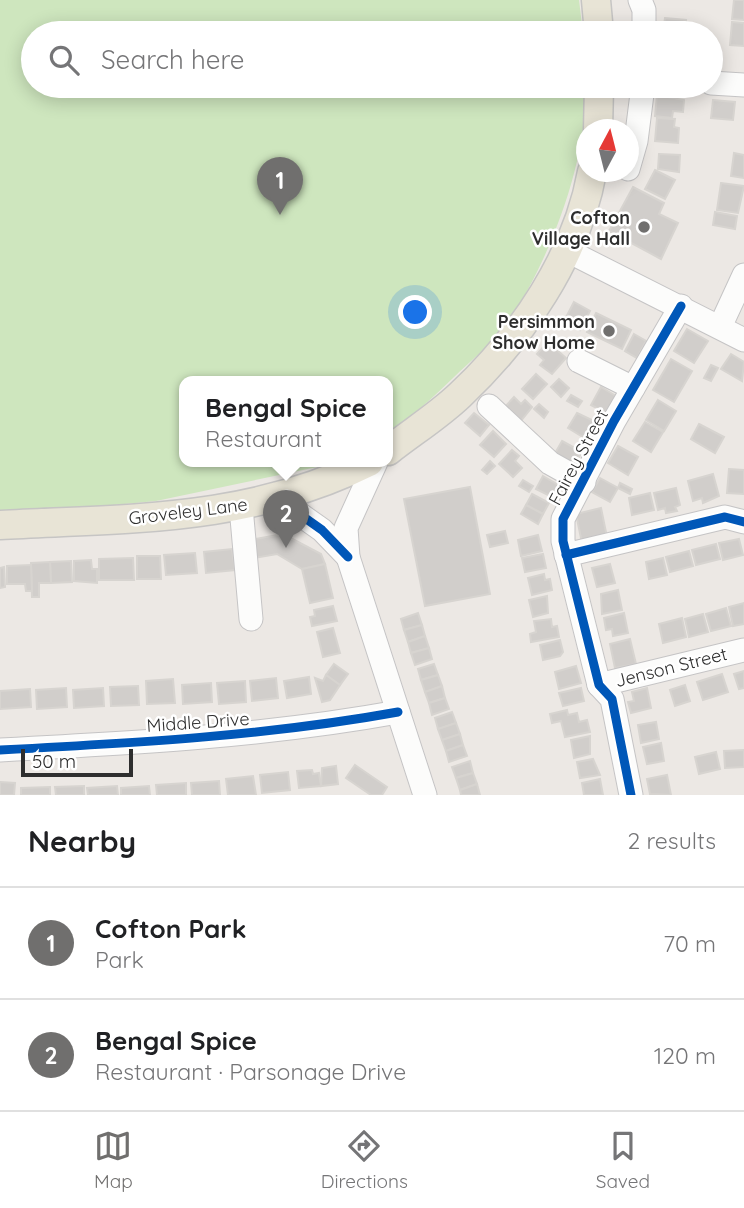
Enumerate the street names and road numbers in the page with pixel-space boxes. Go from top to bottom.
street label: Fairey Street [543,405,613,509]
street label: Groveley Lane [127,492,249,530]
street label: Jenson Street [613,642,729,692]
street label: Middle Drive [146,707,250,737]

